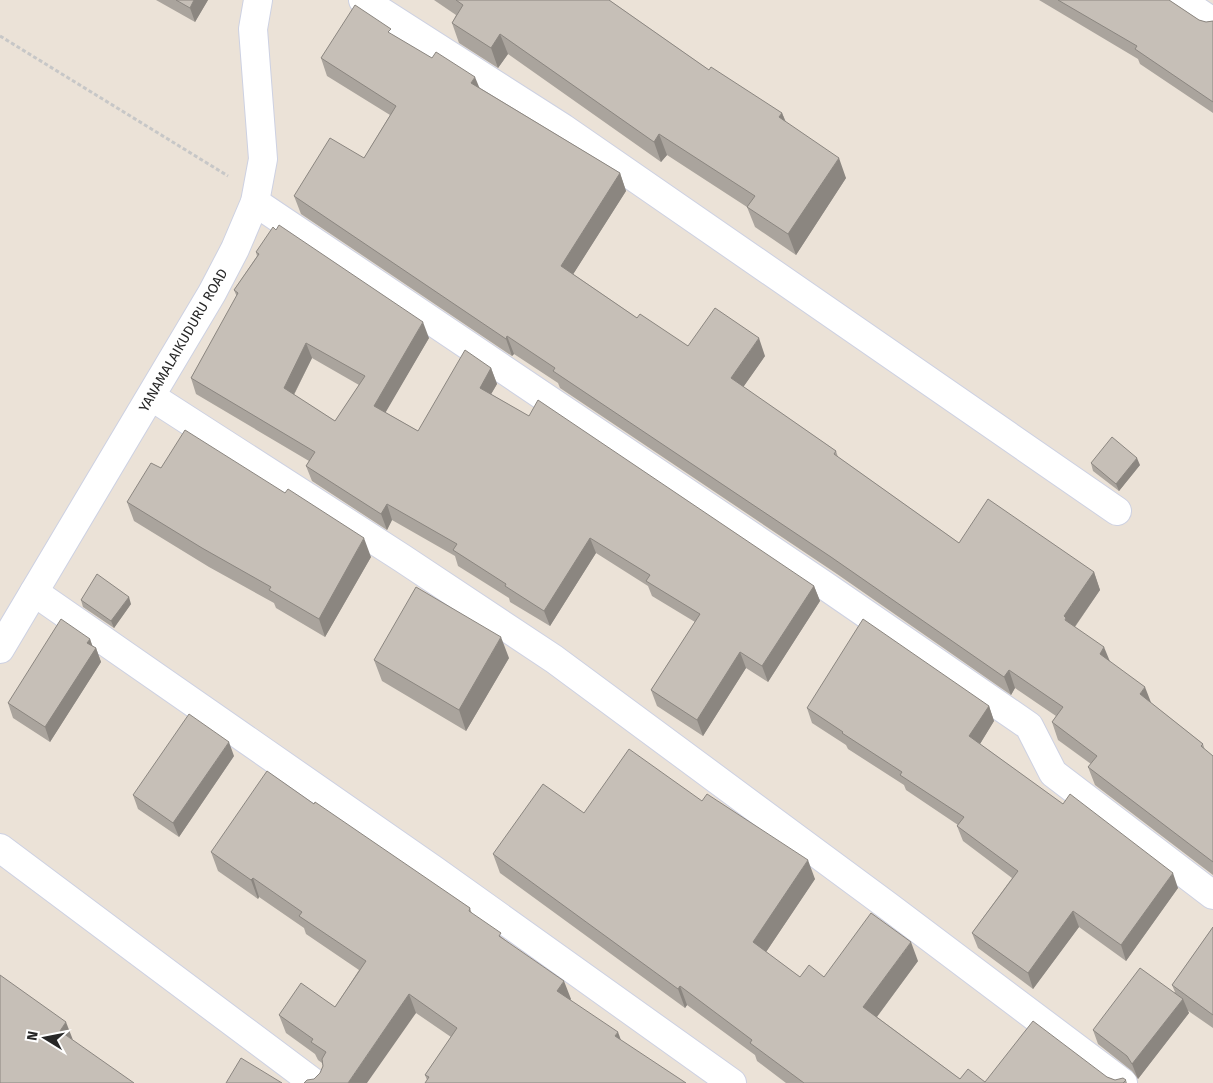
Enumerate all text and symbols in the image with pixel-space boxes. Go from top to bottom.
street label: YANAMALAIKUDURU ROAD [135,266,231,415]
north arrow [20,1013,70,1063]
text: N [24,1030,42,1042]

